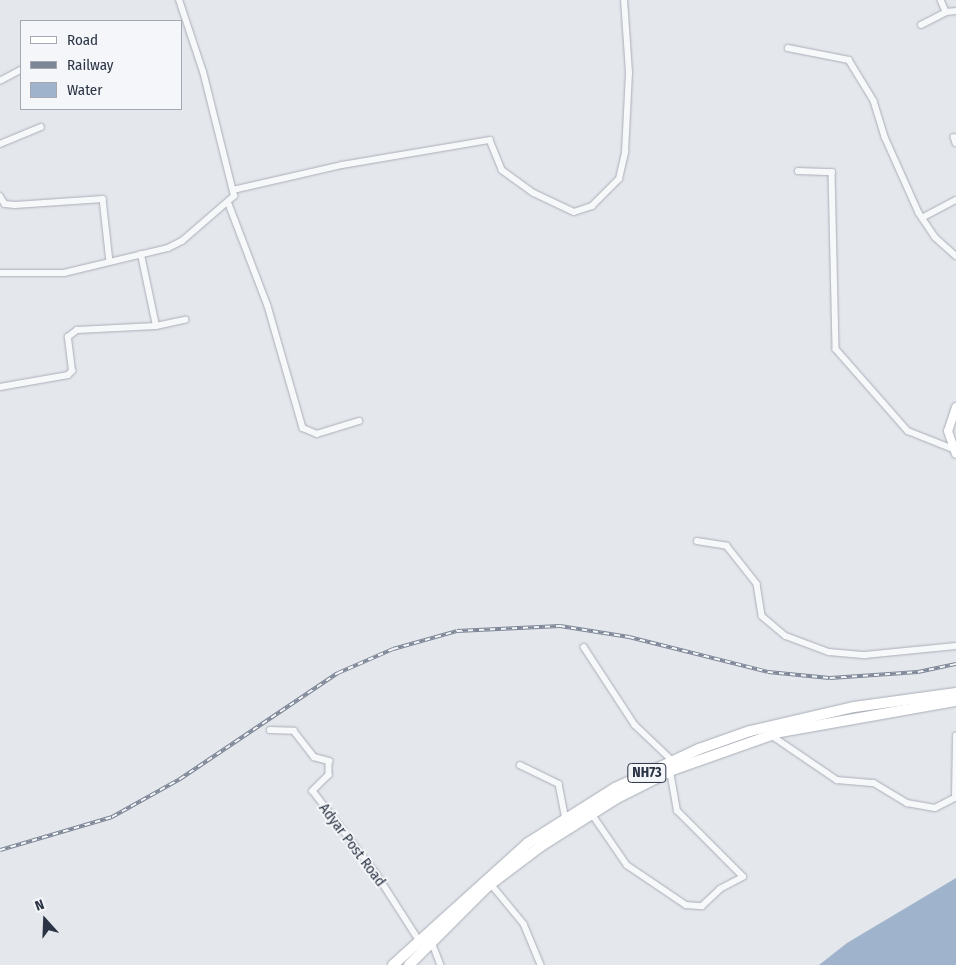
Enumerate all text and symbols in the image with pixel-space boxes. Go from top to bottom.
legend [20,20,182,110]
text: Road [67,31,98,49]
text: Railway [67,56,114,74]
text: Water [67,81,102,99]
road number: NH73 [627,761,667,784]
street label: Adyar Post Road [315,800,389,890]
north arrow [20,895,70,945]
text: N [33,896,47,915]

